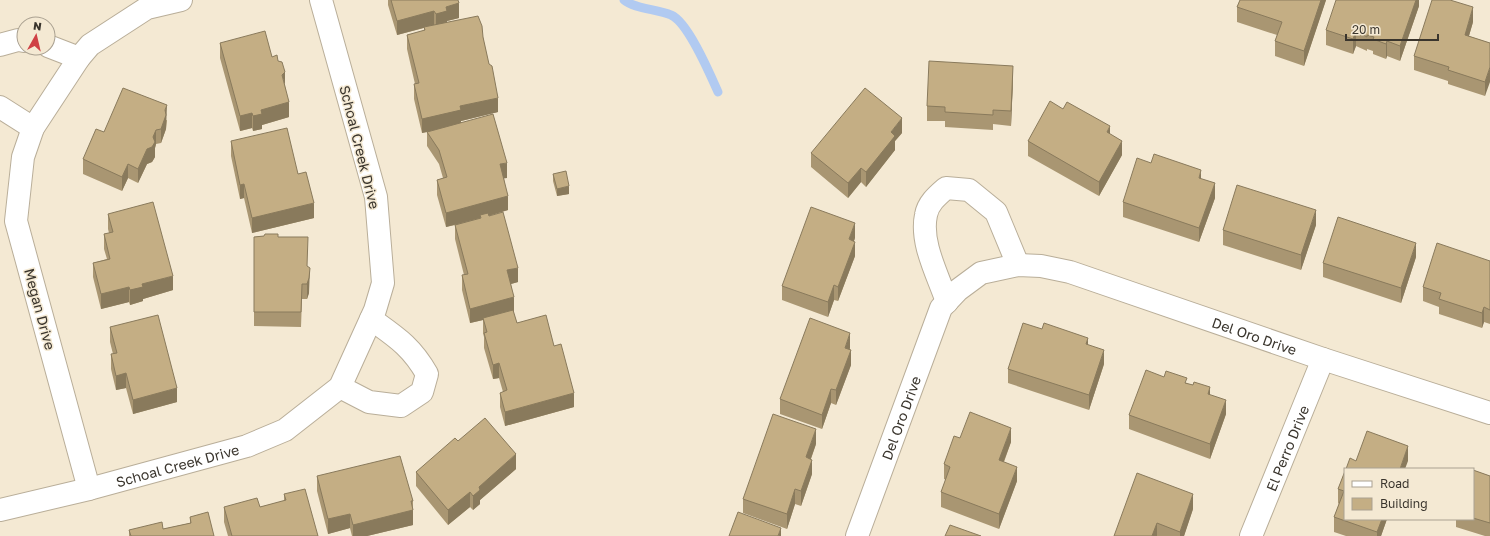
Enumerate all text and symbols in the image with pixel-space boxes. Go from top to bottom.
north arrow [16,16,56,56]
scale bar [1346,16,1438,42]
text: N [32,19,43,33]
text: 20 m [1352,22,1380,37]
street label: Schoal Creek Drive [336,83,384,211]
street label: Megan Drive [21,266,59,352]
street label: Del Oro Drive [1210,313,1299,358]
street label: Del Oro Drive [877,373,924,462]
street label: El Perro Drive [1262,403,1312,493]
street label: Schoal Creek Drive [114,440,241,490]
legend [1344,468,1474,520]
text: Road [1380,476,1409,491]
text: Building [1380,496,1428,511]

